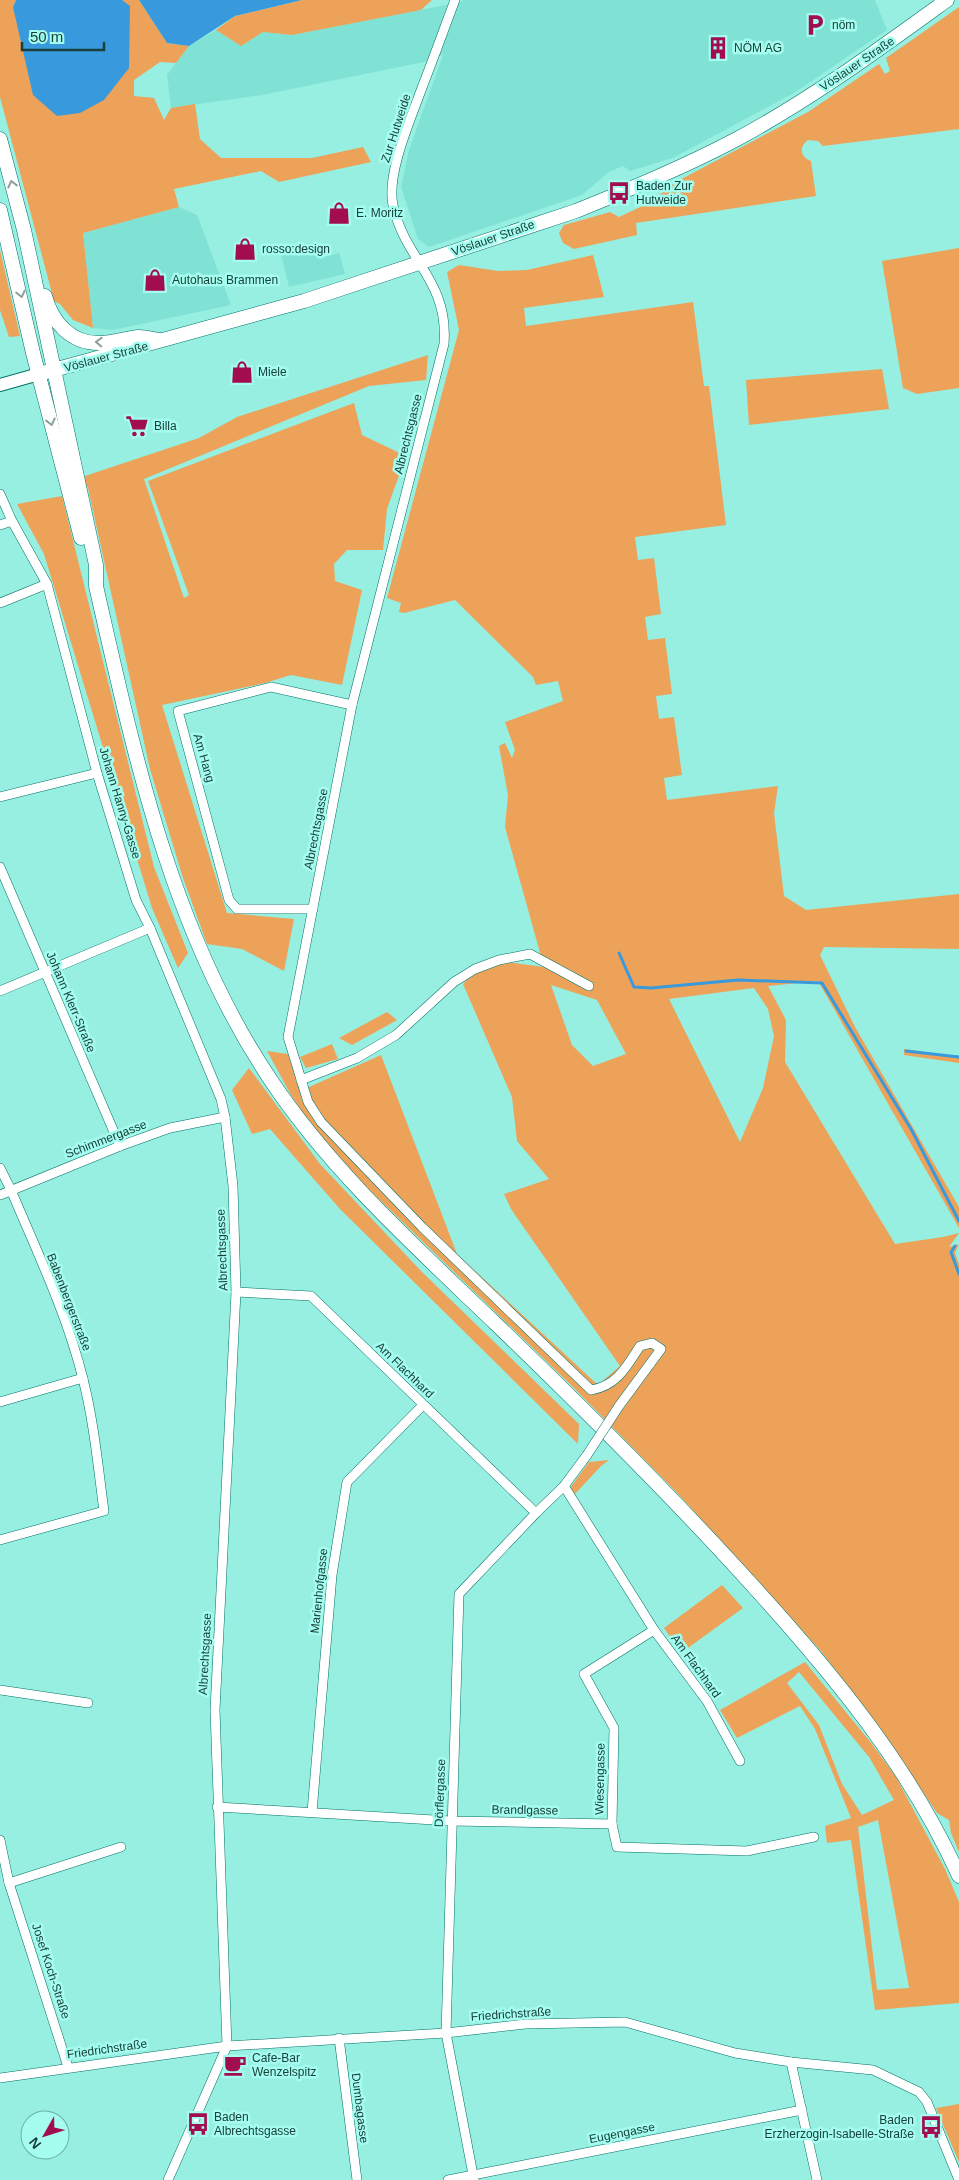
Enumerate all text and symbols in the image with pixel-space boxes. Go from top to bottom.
parking icon: nöm [802,12,828,38]
place label: nöm [832,18,855,32]
scale bar [22,20,105,52]
text: 50 m [30,28,63,45]
street label: Vöslauer Straße [817,34,897,94]
building icon: NÖM AG [705,35,731,61]
place label: NÖM AG [734,41,782,55]
street label: Zur Hutweide [378,92,414,164]
place label: Baden Zur Hutweide [636,179,692,207]
one-way arrow [7,180,18,189]
bus stop icon: Baden Zur Hutweide [606,180,632,206]
shop icon: E. Moritz [326,200,352,226]
place label: E. Moritz [356,206,403,220]
street label: Vöslauer Straße [450,217,537,259]
shop icon: rosso:design [232,236,258,262]
place label: rosso:design [262,242,330,256]
shop icon: Autohaus Brammen [142,267,168,293]
place label: Autohaus Brammen [172,273,278,287]
one-way arrow [15,290,26,299]
one-way arrow [95,337,103,348]
street label: Vöslauer Straße [62,339,150,375]
shop icon: Miele [229,359,255,385]
place label: Miele [258,365,287,379]
street label: Albrechtsgasse [391,392,425,475]
supermarket icon: Billa [124,413,150,439]
one-way arrow [45,417,56,426]
place label: Billa [154,419,177,433]
street label: Am Hang [190,732,218,784]
street label: Johann Hanny-Gasse [96,745,144,861]
street label: Albrechtsgasse [301,787,331,871]
street label: Johann Klerr-Straße [43,950,99,1055]
street label: Schimmergasse [63,1117,149,1161]
street label: Albrechtsgasse [214,1208,230,1291]
street label: Babenbergerstraße [44,1251,94,1353]
street label: Am Flachhard [373,1339,437,1401]
street label: Marienhofgasse [308,1547,330,1634]
street label: Albrechtsgasse [196,1612,214,1695]
street label: Am Flachhard [668,1632,724,1700]
street label: Wiesengasse [592,1743,608,1815]
street label: Dörflergasse [432,1758,448,1827]
street label: Brandlgasse [492,1802,559,1818]
street label: Josef Koch-Straße [29,1922,73,2021]
street label: Friedrichstraße [470,2004,552,2024]
street label: Friedrichstraße [66,2036,148,2062]
place label: Cafe-Bar Wenzelspitz [252,2051,316,2079]
cafe icon: Cafe-Bar Wenzelspitz [222,2052,248,2078]
street label: Dumbagasse [349,2072,371,2144]
north arrow [20,2110,70,2160]
place label: Baden Albrechtsgasse [214,2110,296,2138]
bus stop icon: Baden Albrechtsgasse [185,2111,211,2137]
place label: Baden Erzherzogin-Isabelle-Straße [765,2113,914,2141]
bus stop icon: Baden Erzherzogin-Isabelle-Straße [918,2114,944,2140]
street label: Eugengasse [588,2120,656,2146]
text: N [25,2134,44,2152]

